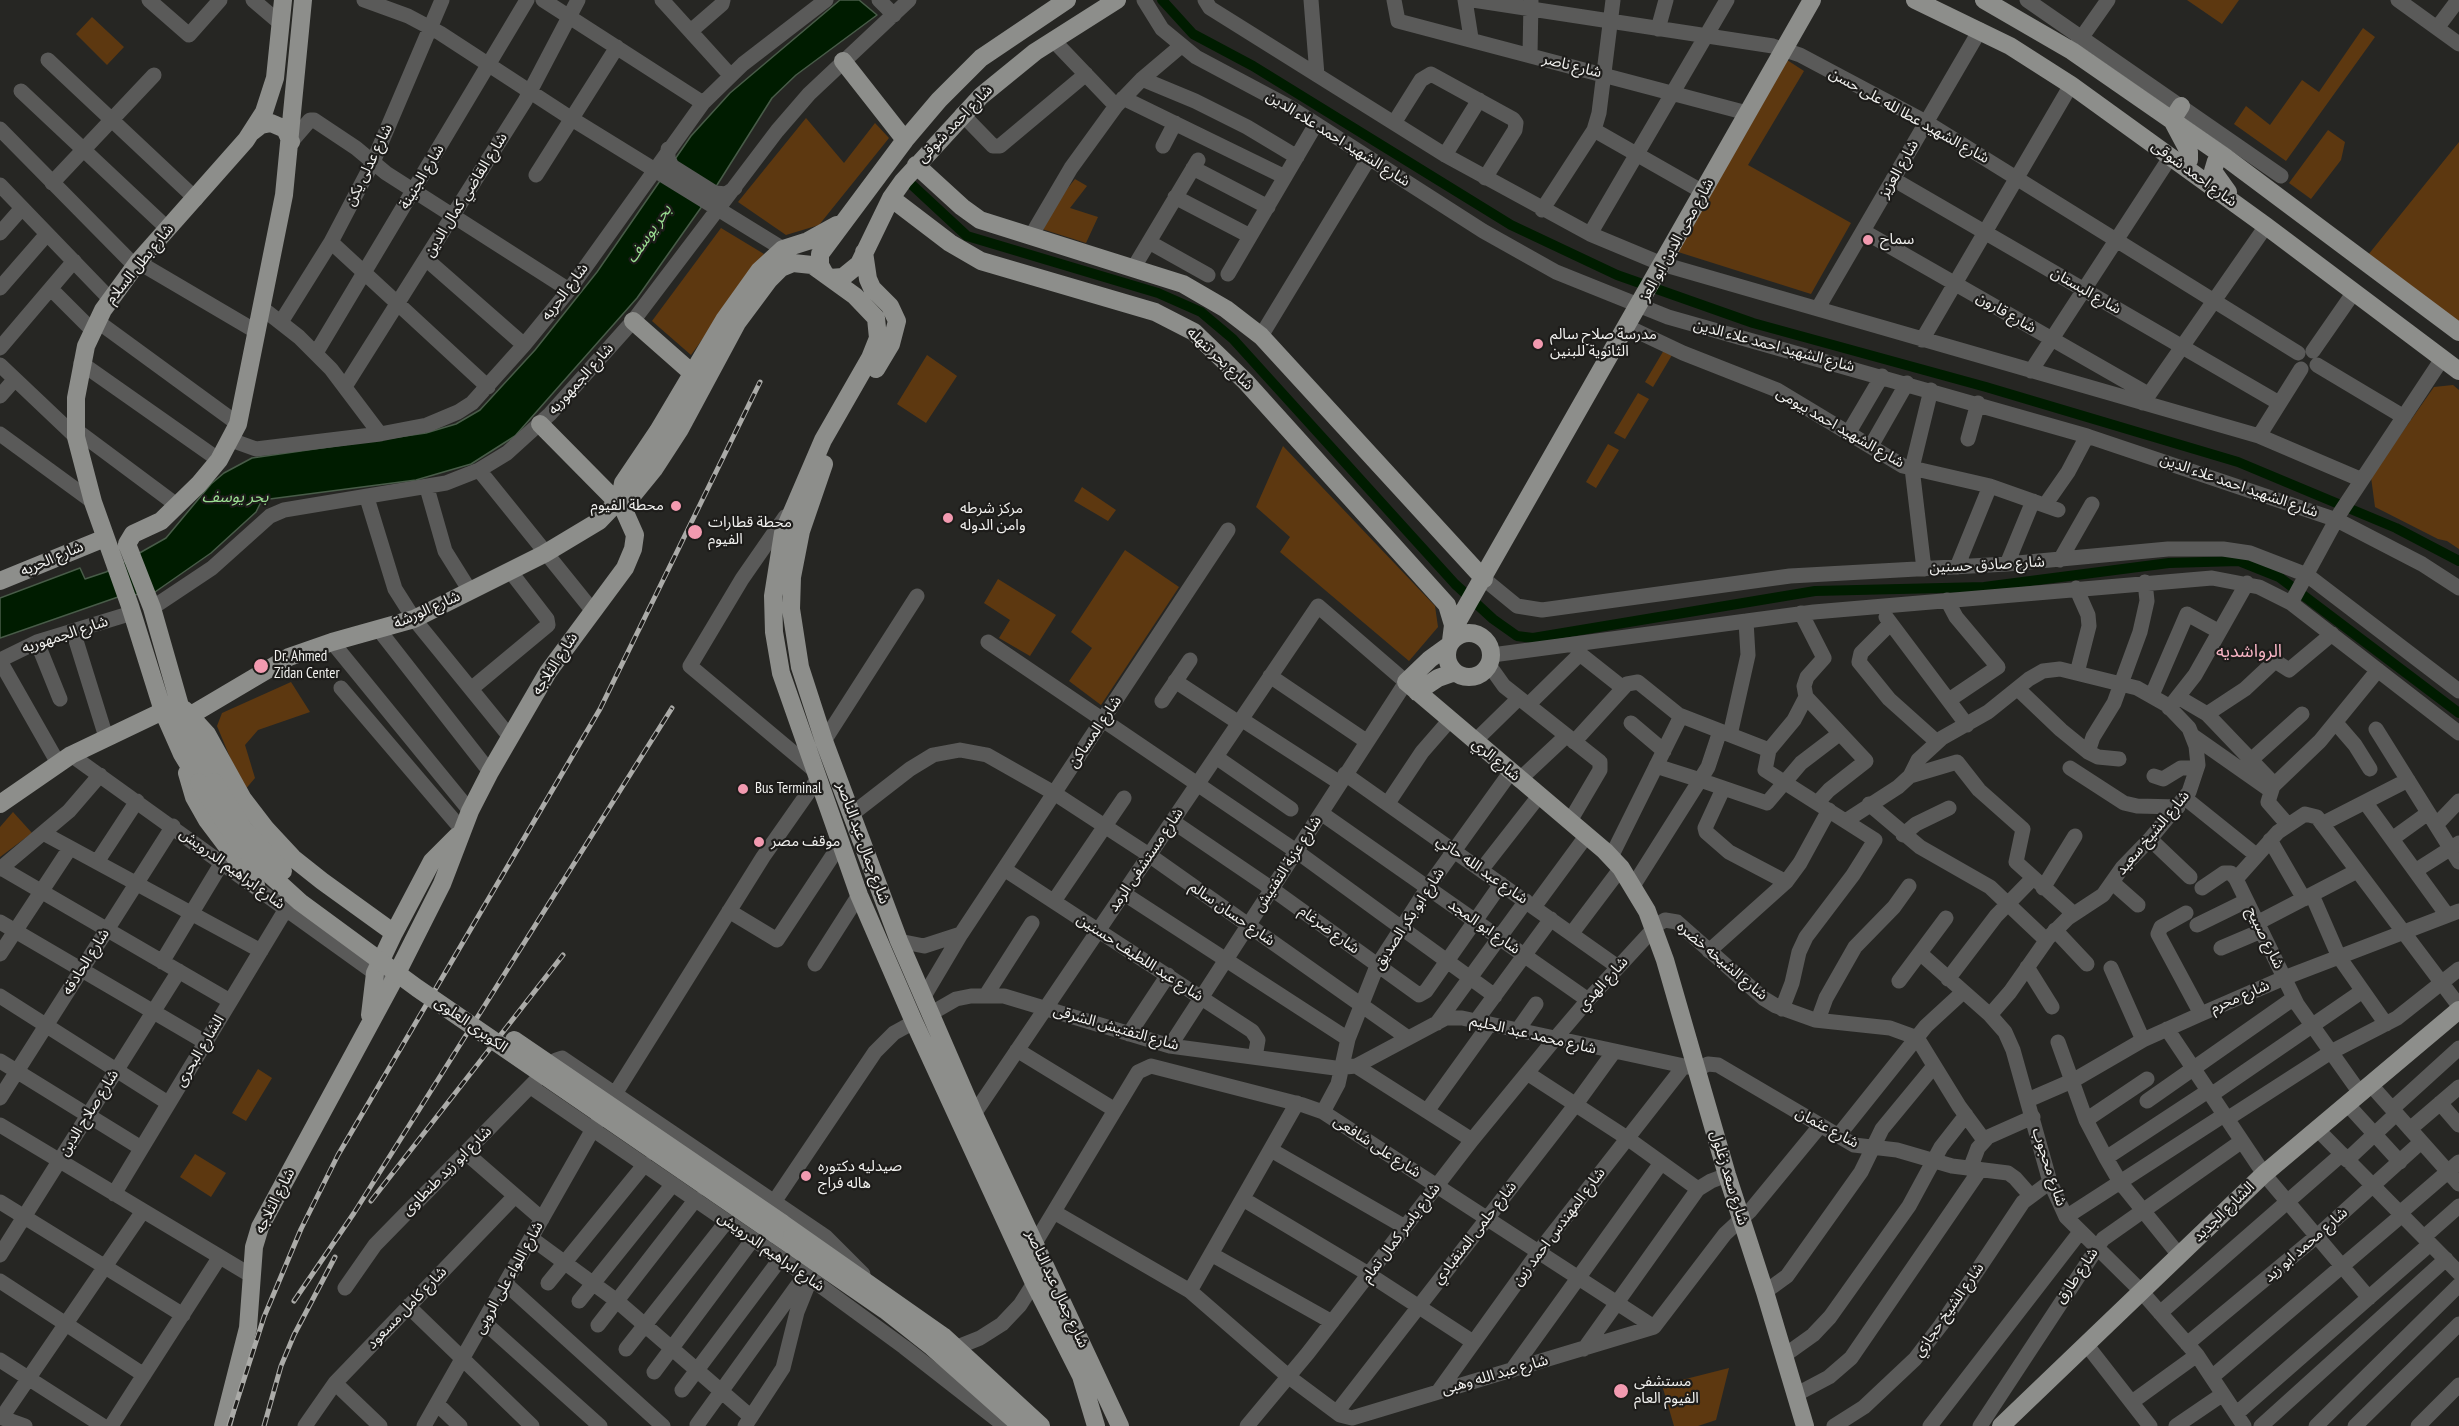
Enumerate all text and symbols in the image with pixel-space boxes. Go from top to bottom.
street label: شارع ناصر [1541,50,1603,82]
street label: شارع الشهيد عطا لله على حسن [1826,64,1992,168]
street label: شارع احمد شوقى [913,81,997,167]
street label: شارع الشهيد احمد علاء الدين [1263,87,1413,191]
street label: شارع عدلى يكن [341,121,397,209]
street label: شارع القاضي كمال الدين [420,130,512,260]
street label: شارع العزيز [1875,137,1923,201]
street label: شارع احمد شوقى [2148,137,2240,211]
street label: شارع الجنينة [396,141,448,213]
street label: شارع محى الدين ابو العز [1636,176,1718,304]
water label: بحر يوسف [622,201,676,267]
street label: شارع بطل السلام [102,220,178,308]
place label: سماح [1880,231,1914,249]
marker: سماح [1861,233,1875,247]
street label: شارع الحريه [538,260,592,324]
street label: شارع البستان [2048,264,2124,318]
street label: شارع قارون [1973,289,2039,337]
street label: شارع الشهيد احمد علاء الدين [1692,316,1856,376]
street label: شارع بحر تنهله [1183,324,1257,394]
place label: مدرسة صلاح سالم الثانوية للبنين [1550,326,1657,361]
marker: مدرسة صلاح سالم الثانوية للبنين [1531,337,1545,351]
street label: شارع الجمهوريه [544,340,618,418]
street label: شارع الشهيد احمد بيومى [1773,384,1907,472]
street label: شارع الشهيد احمد علاء الدين [2158,450,2320,522]
water label: بحر يوسف [202,487,268,507]
place label: محطة الفيوم [591,497,664,515]
marker: محطة الفيوم [669,499,683,513]
place label: مركز شرطه وامن الدوله [960,500,1026,535]
marker: مركز شرطه وامن الدوله [941,511,955,525]
place label: محطة قطارات الفيوم [708,514,792,549]
marker: محطة قطارات الفيوم [686,523,704,541]
street label: شارع الحريه [18,538,86,580]
street label: شارع صادق حسنين [1929,553,2045,577]
street label: شارع الورشة [391,587,463,633]
street label: شارع الجمهوريه [20,613,110,657]
street label: شارع الثلاجه [528,629,582,699]
district label: الرواشديه [2216,641,2282,663]
place label: Dr. Ahmed Zidan Center [274,648,340,683]
marker: Dr. Ahmed Zidan Center [252,657,270,675]
street label: شارع المساكن [1064,693,1126,771]
street label: شارع الري [1468,735,1524,785]
place label: Bus Terminal [755,780,821,798]
street label: شارع جمال عبد الناصر [833,780,893,906]
marker: Bus Terminal [736,782,750,796]
street label: شارع الشيخ سعيد [2113,787,2193,879]
street label: شارع مستشفى الرمد [1105,805,1187,915]
street label: شارع عزبة التفتيش [1250,813,1326,915]
street label: شارع ابراهيم الدرويش [176,825,288,913]
street label: شارع عبد الله حاتي [1433,832,1531,908]
place label: موقف مصر [771,833,840,851]
marker: موقف مصر [752,835,766,849]
street label: شارع ابو بكر الصديق [1369,865,1449,973]
street label: شارع حسان سالم [1186,878,1278,950]
street label: شارع ابو المجد [1444,896,1524,958]
street label: شارع ضرغام [1295,902,1363,958]
street label: شارع صبيح [2242,904,2288,972]
street label: شارع عبد اللطيف حسنين [1073,910,1207,1006]
street label: شارع الشيخه خضره [1673,918,1771,1004]
street label: شارع الحادقه [59,925,113,999]
street label: شارع الهدي [1574,953,1632,1015]
street label: شارع محرم [2208,977,2272,1017]
street label: الكوبرى العلوى [431,993,511,1057]
street label: شارع التفتيش الشرقى [1051,1001,1181,1055]
street label: الشارع البحرى [172,1012,228,1090]
street label: شارع محمد عبد الحليم [1468,1012,1598,1058]
street label: شارع صلاح الدين [55,1066,123,1160]
street label: شارع عثمان [1792,1104,1862,1152]
street label: شارع على شافعى [1330,1112,1424,1182]
street label: شارع ابو زيد طنطاوى [398,1122,496,1220]
street label: شارع محجوب [2028,1126,2070,1208]
street label: شارع سعد زغلول [1706,1129,1752,1227]
place label: صيدليه دكتوره هاله فراج [818,1158,902,1193]
street label: شارع المهندس احمد زين [1509,1164,1609,1290]
street label: شارع الثلاجه [251,1165,299,1237]
marker: صيدليه دكتوره هاله فراج [799,1169,813,1183]
street label: شارع حلمى المنقبادي [1429,1178,1521,1288]
street label: الشارع الجديد [2190,1178,2258,1246]
street label: شارع ياسر كمال تمام [1358,1180,1444,1286]
street label: شارع محمد ابو زيد [2260,1204,2352,1286]
street label: شارع ابراهيم الدرويش [714,1208,828,1296]
street label: شارع اللواء على الروبى [471,1219,547,1337]
street label: شارع جمال عبد الناصر [1022,1227,1092,1351]
street label: شارع طارق [2052,1245,2102,1307]
street label: شارع الشيخ حجازي [1910,1259,1988,1361]
street label: شارع كامل مسعود [363,1263,451,1353]
street label: شارع عبد الله وهبى [1440,1351,1550,1399]
place label: مستشفى الفيوم العام [1634,1373,1699,1408]
marker: مستشفى الفيوم العام [1612,1382,1630,1400]

